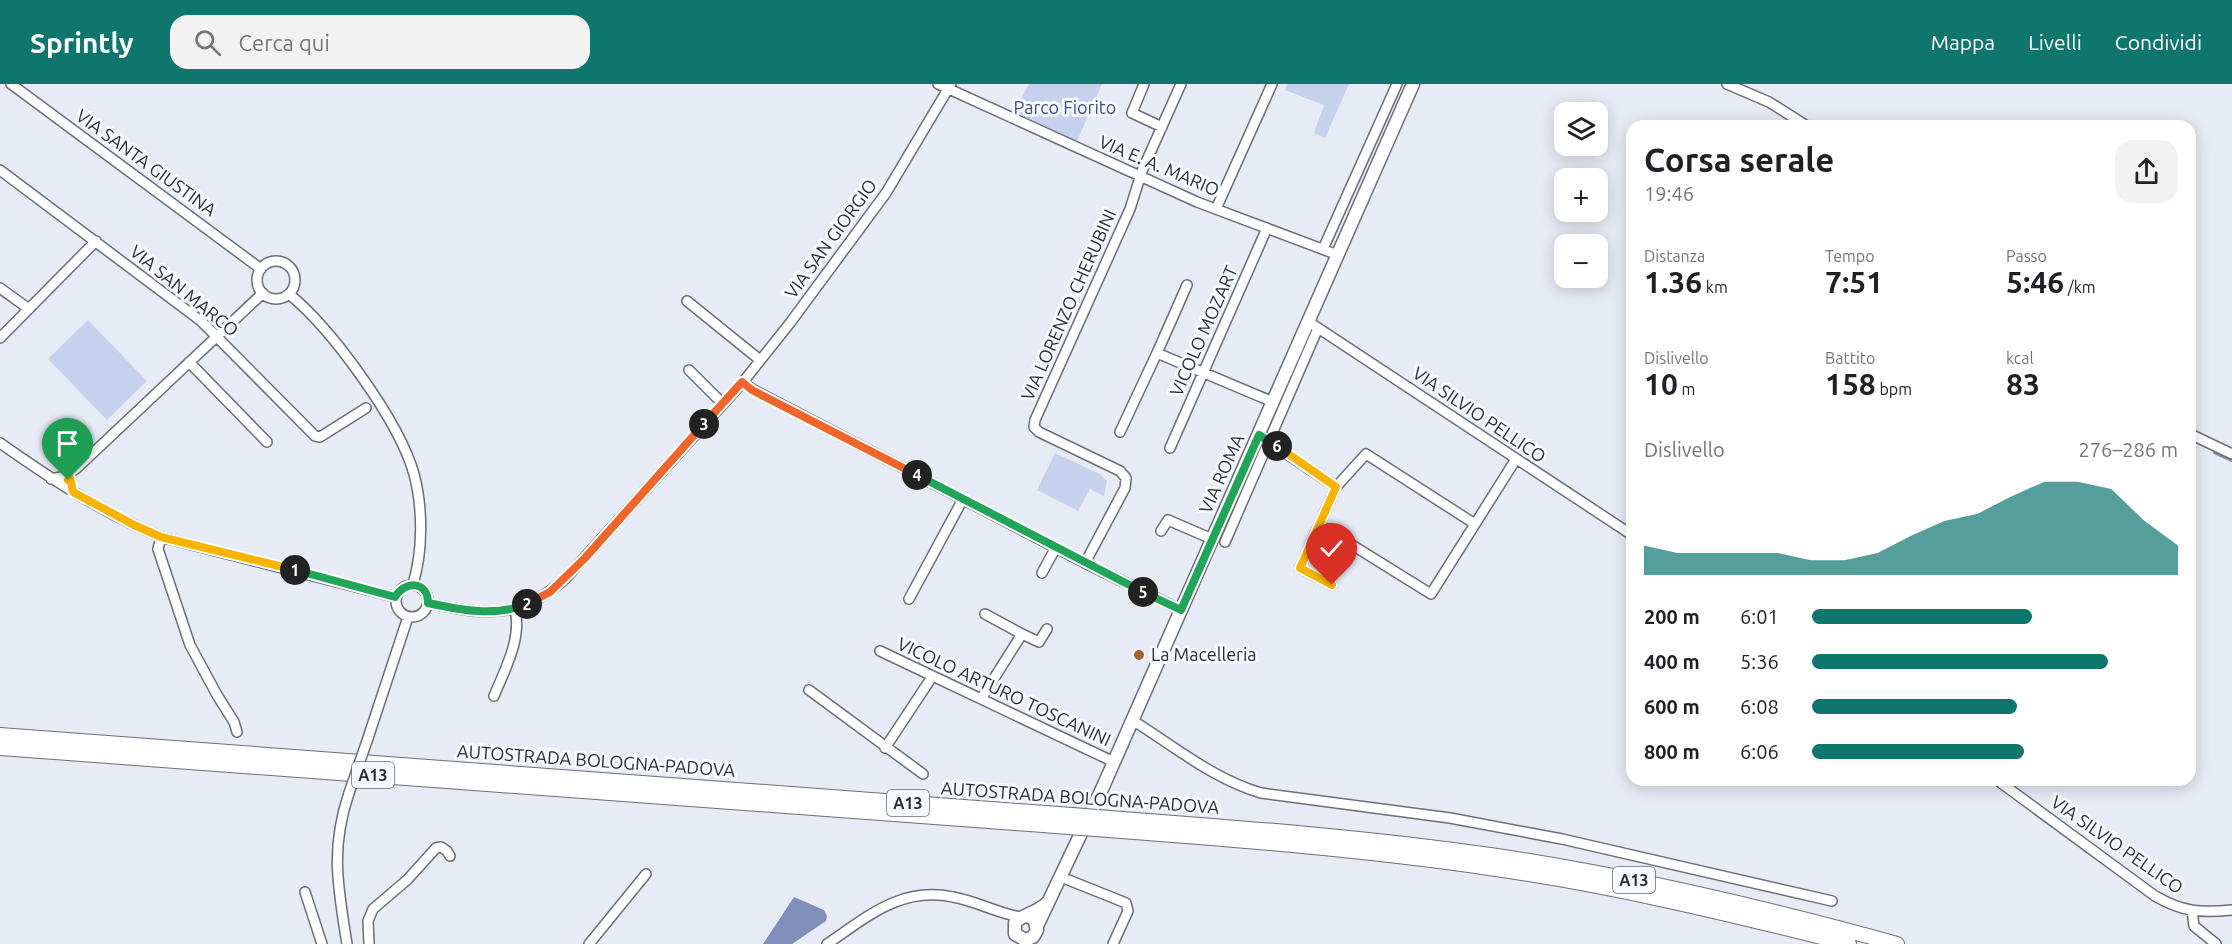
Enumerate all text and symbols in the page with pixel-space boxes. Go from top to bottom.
search box [170,15,590,69]
icon: search [191,26,224,59]
text: Sprintly [30,27,134,58]
text: Cerca qui [239,30,330,55]
text: Mappa [1931,30,1995,54]
text: Livelli [2028,30,2082,54]
text: Condividi [2115,30,2202,54]
park label: Parco Fiorito [1014,97,1116,117]
map controls [1554,102,1608,288]
button: layers [1554,102,1608,156]
street label: VIA SANTA GIUSTINA [73,105,221,220]
street label: VIA E. A. MARIO [1096,131,1222,199]
button: share [2115,140,2178,203]
text: Corsa serale [1644,141,1834,178]
button: + [1554,168,1608,222]
street label: VIA SAN GIORGIO [780,175,880,302]
text: 19:46 [1644,182,1694,205]
street label: VIA LORENZO CHERUBINI [1017,206,1119,403]
button: − [1554,234,1608,288]
street label: VIA SAN MARCO [127,241,243,340]
text: Distanza [1644,247,1705,265]
text: Tempo [1825,247,1875,265]
text: Passo [2006,247,2047,265]
street label: VICOLO MOZART [1165,262,1241,399]
text: 1.36 [1644,265,1702,299]
text: 7:51 [1825,265,1883,299]
text: 5:46 [2006,265,2064,299]
text: km [1702,278,1728,296]
text: /km [2064,278,2096,296]
text: Dislivello [1644,349,1709,367]
text: Battito [1825,349,1875,367]
text: kcal [2006,349,2034,367]
street label: VIA SILVIO PELLICO [1409,362,1550,466]
text: 10 [1644,367,1678,401]
text: 158 [1825,367,1876,401]
text: 83 [2006,367,2040,401]
text: m [1678,380,1695,398]
text: bpm [1876,380,1912,398]
pin: 3 [689,409,719,439]
text: 3 [699,415,709,433]
pin [42,418,93,480]
icon: arrive [51,427,84,460]
street label: VIA ROMA [1195,431,1247,516]
pin: 6 [1262,431,1292,461]
text: 6 [1272,437,1282,455]
text: Dislivello [1644,438,1725,461]
text: 276–286 m [2079,438,2178,461]
pin: 4 [902,460,932,490]
text: 4 [912,466,922,484]
pin [1306,523,1357,585]
icon: check [1315,532,1348,565]
pin: 1 [280,555,310,585]
text: 1 [290,561,300,579]
pin: 5 [1128,577,1158,607]
text: 5 [1138,583,1148,601]
pin: 2 [512,589,542,619]
text: 2 [522,595,532,613]
text: 200 m [1644,605,1700,628]
text: 6:01 [1740,605,1779,628]
street label: VICOLO ARTURO TOSCANINI [895,633,1114,749]
place label: La Macelleria [1151,644,1257,664]
marker: La Macelleria [1132,648,1146,662]
text: 400 m [1644,650,1700,673]
text: 5:36 [1740,650,1779,673]
text: 600 m [1644,695,1700,718]
text: 6:08 [1740,695,1779,718]
street label: AUTOSTRADA BOLOGNA-PADOVA [456,740,736,780]
text: 800 m [1644,740,1700,763]
text: 6:06 [1740,740,1779,763]
road number: A13 [352,762,394,788]
street label: AUTOSTRADA BOLOGNA-PADOVA [940,777,1220,817]
road number: A13 [887,790,929,816]
street label: VIA SILVIO PELLICO [2048,791,2187,897]
road number: A13 [1613,867,1655,893]

